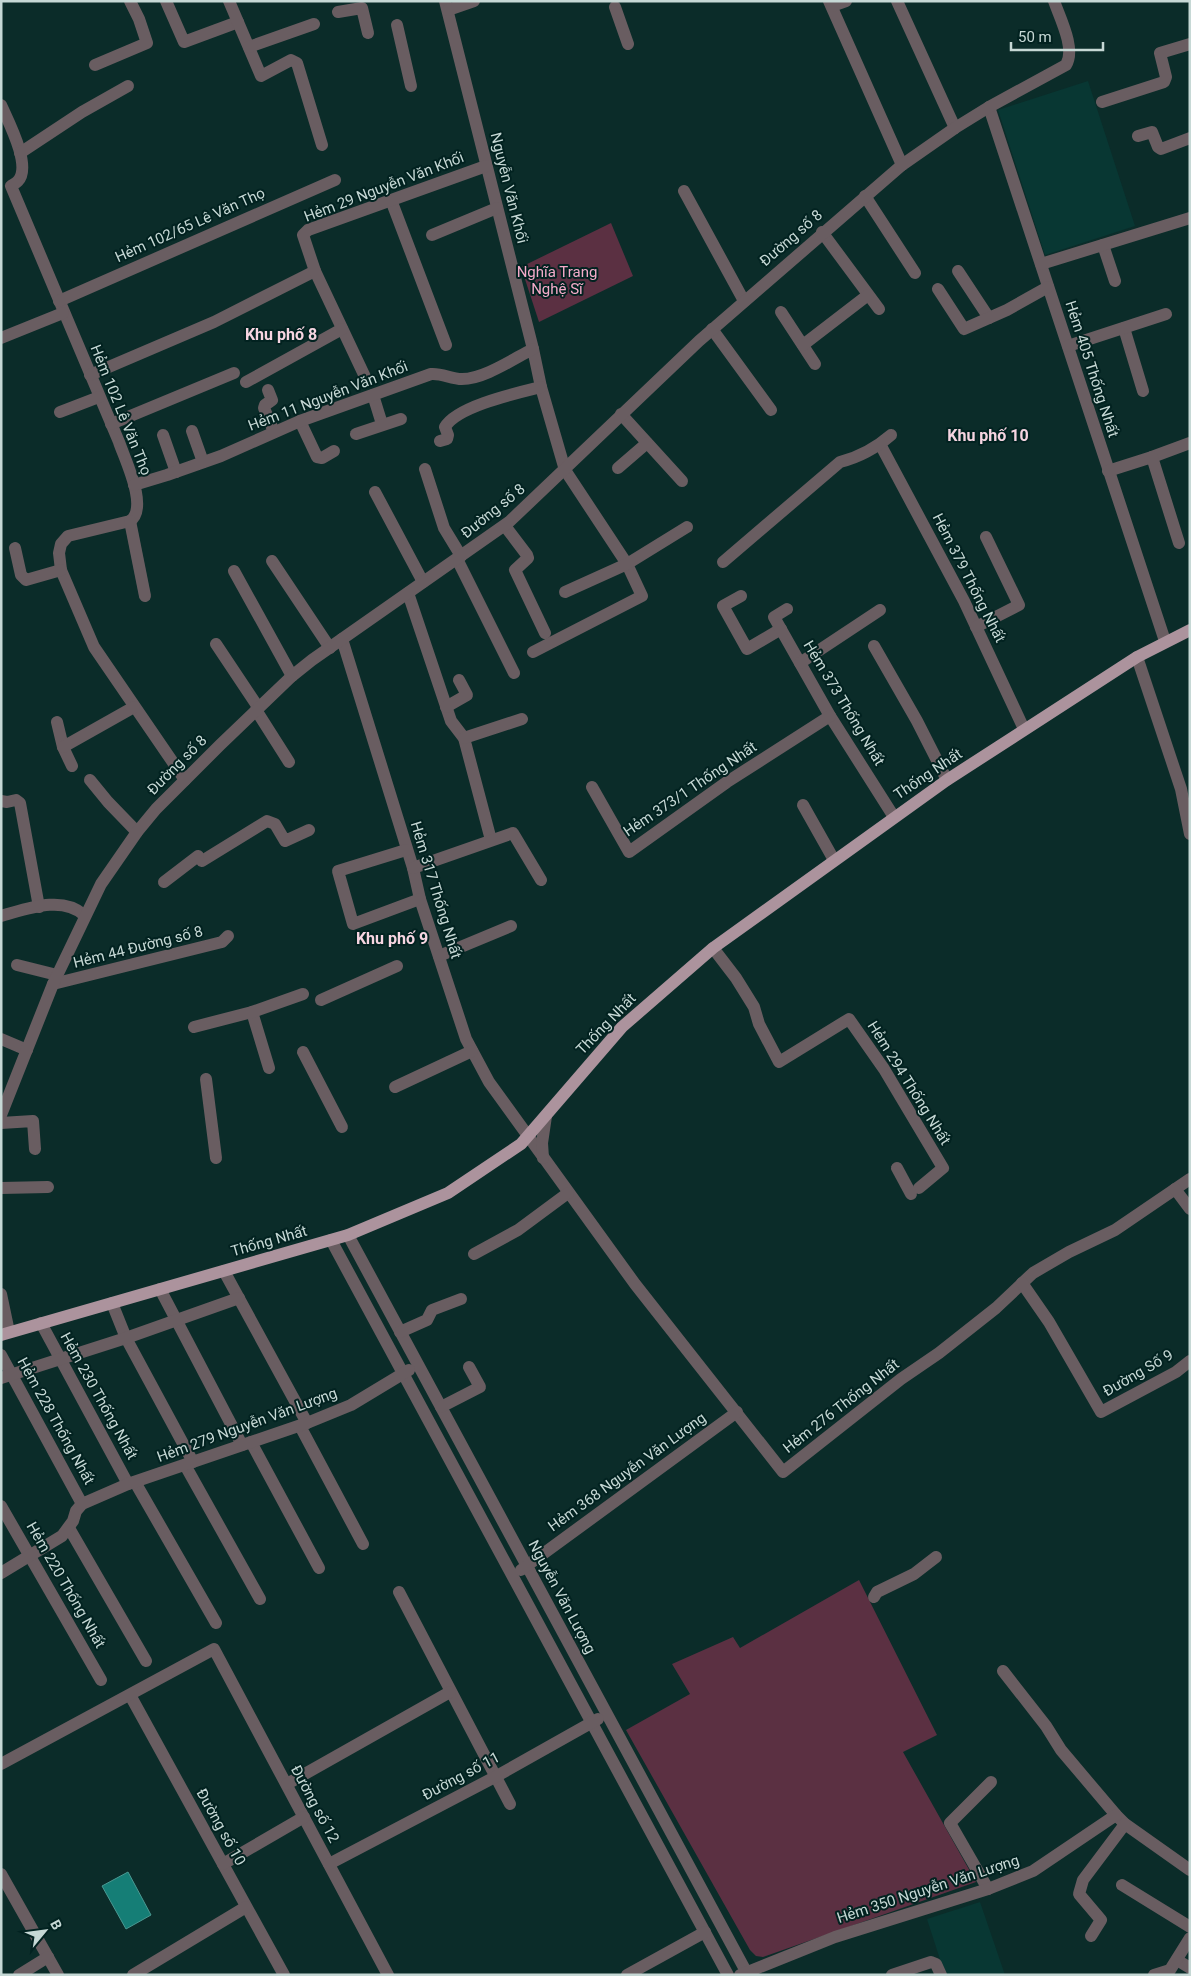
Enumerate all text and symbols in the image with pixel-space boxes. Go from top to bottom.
scale bar [1011,20,1104,52]
text: 50 m [1018,28,1052,46]
street label: Nguyễn Văn Khối [487,131,531,245]
street label: Hẻm 29 Nguyễn Văn Khối [302,148,466,226]
street label: Hẻm 102/65 Lê Văn Thọ [112,184,268,266]
street label: Đường số 8 [756,206,826,270]
park label: Nghĩa Trang Nghệ Sĩ [517,263,597,298]
street label: Hẻm 405 Thống Nhất [1061,298,1123,440]
district label: Khu phố 8 [245,325,317,344]
street label: Hẻm 102 Lê Văn Thọ [87,342,155,478]
street label: Hẻm 11 Nguyễn Văn Khối [246,357,410,435]
district label: Khu phố 10 [947,426,1029,445]
street label: Đường số 8 [457,480,529,542]
street label: Hẻm 379 Thống Nhất [929,510,1009,646]
street label: Hẻm 373 Thống Nhất [800,637,888,769]
street label: Đường số 8 [143,731,211,799]
street label: Hẻm 373/1 Thống Nhất [620,738,760,840]
street label: Thống Nhất [891,745,966,803]
street label: Hẻm 317 Thống Nhất [407,819,465,961]
street label: Hẻm 44 Đường số 8 [71,922,205,972]
district label: Khu phố 9 [356,929,428,948]
street label: Thống Nhất [572,990,640,1058]
street label: Hẻm 294 Thống Nhất [864,1018,954,1148]
street label: Thống Nhất [229,1222,309,1260]
street label: Hẻm 230 Thống Nhất [57,1329,141,1463]
street label: Đường Số 9 [1100,1346,1176,1400]
street label: Hẻm 228 Thống Nhất [14,1354,98,1488]
street label: Hẻm 276 Thống Nhất [779,1355,903,1457]
street label: Hẻm 279 Nguyễn Văn Lượng [154,1384,340,1466]
street label: Hẻm 368 Nguyễn Văn Lượng [545,1409,709,1535]
street label: Hẻm 220 Thống Nhất [23,1519,109,1651]
street label: Nguyễn Văn Lượng [524,1537,600,1657]
street label: Đường số 11 [419,1748,503,1804]
street label: Đường số 12 [287,1762,343,1846]
street label: Đường số 10 [192,1785,250,1869]
street label: Hẻm 350 Nguyễn Văn Lượng [835,1851,1021,1927]
north arrow [20,1906,70,1956]
text: B [47,1917,66,1933]

